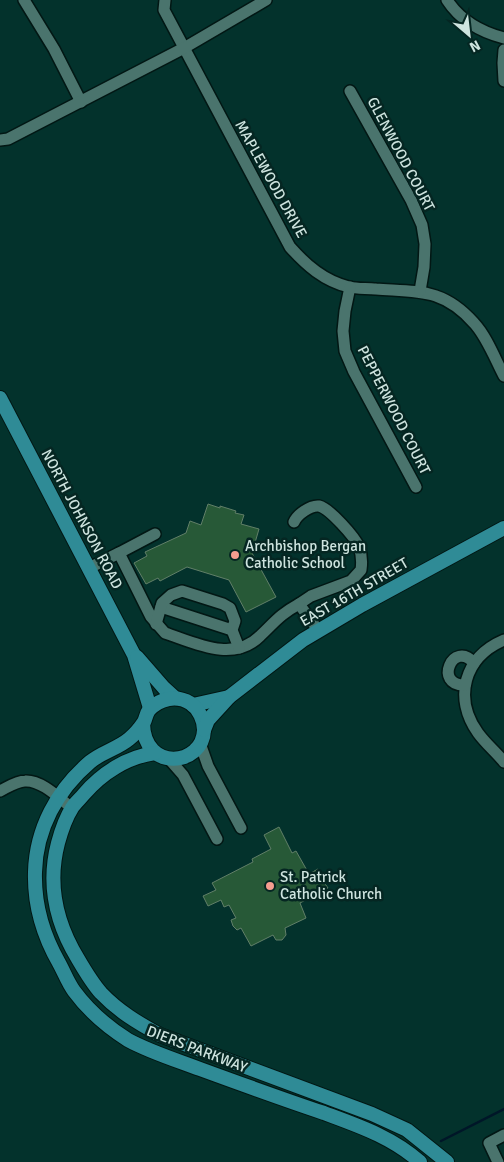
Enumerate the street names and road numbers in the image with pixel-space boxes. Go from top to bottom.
street label: GLENWOOD COURT [363,94,439,215]
street label: MAPLEWOOD DRIVE [231,117,311,241]
street label: PEPPERWOOD COURT [354,343,434,478]
street label: NORTH JOHNSON ROAD [38,446,126,592]
street label: EAST 16TH STREET [297,553,412,630]
street label: DIERS PARKWAY [144,1022,250,1077]

